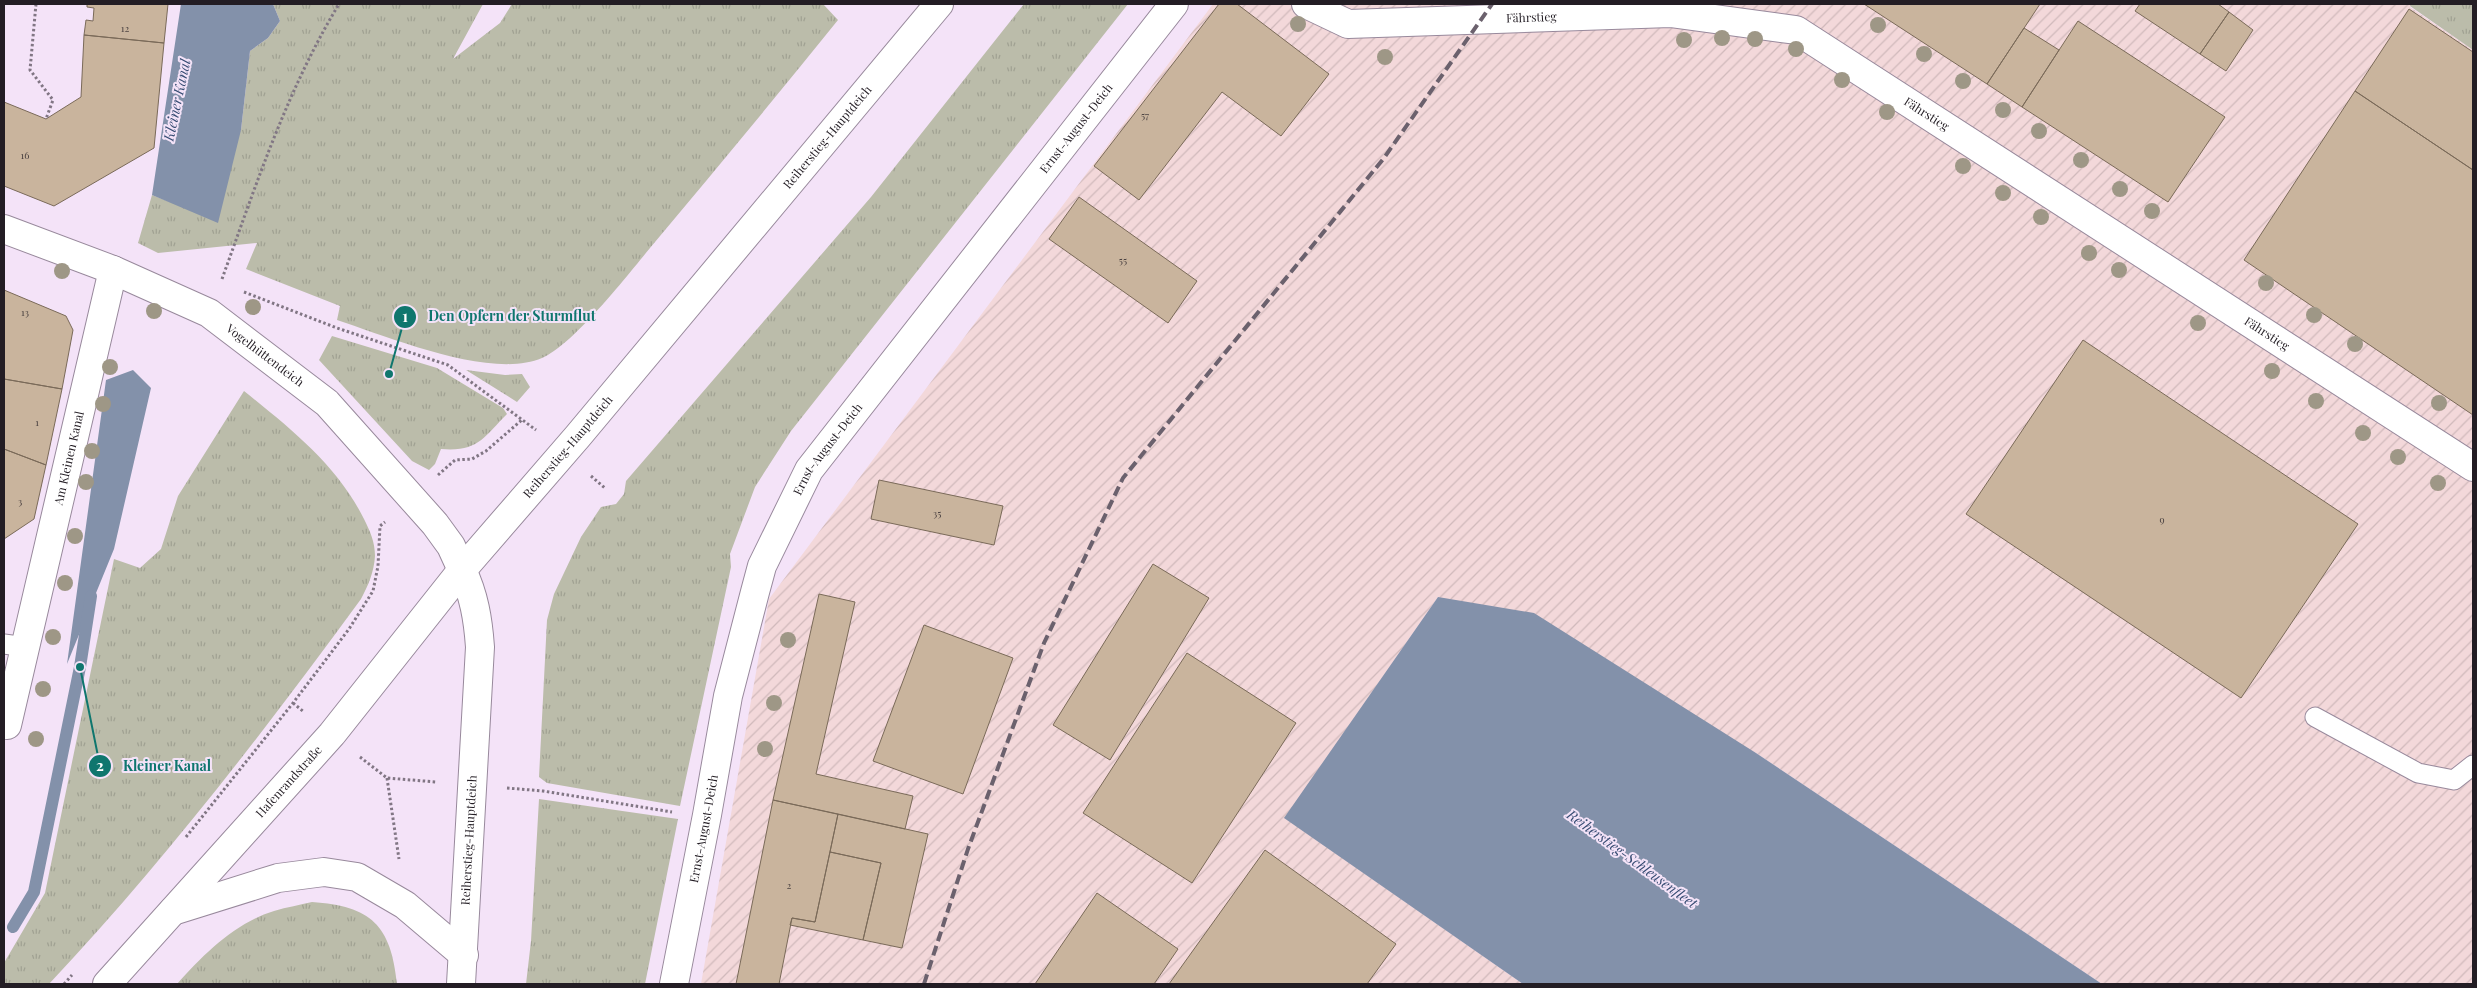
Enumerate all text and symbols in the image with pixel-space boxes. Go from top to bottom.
street label: Fährstieg [1506,8,1558,26]
house number: 12 [121,21,129,35]
water label: Kleiner Kanal [158,56,195,143]
street label: Ernst-August-Deich [1035,80,1116,176]
street label: Reiherstieg-Hauptdeich [779,82,875,192]
street label: Fährstieg [1901,93,1953,134]
house number: 57 [1141,108,1149,122]
house number: 16 [21,148,29,162]
house number: 55 [1119,253,1127,267]
callout: Den Opfern der Sturmflut [393,302,606,331]
house number: 13 [21,305,30,319]
text: 1 [402,306,408,326]
text: Den Opfern der Sturmflut [428,306,596,325]
street label: Fährstieg [2242,312,2293,354]
street label: Vogelhüttendeich [223,319,308,390]
street label: Reiherstieg-Hauptdeich [519,392,616,501]
street label: Ernst-August-Deich [789,399,865,497]
street label: Am Kleinen Kanal [49,409,87,507]
house number: 1 [35,415,39,429]
house number: 3 [18,494,23,508]
house number: 35 [933,506,941,520]
house number: 9 [2159,512,2165,526]
street label: Hafenrandstraße [252,742,325,821]
callout: Kleiner Kanal [88,751,221,780]
text: 2 [96,755,104,775]
text: Kleiner Kanal [123,756,212,775]
street label: Ernst-August-Deich [685,773,721,884]
street label: Reiherstieg-Hauptdeich [456,775,480,906]
water label: Reiherstieg-Schleusenfleet [1563,804,1702,913]
house number: 2 [787,878,792,892]

